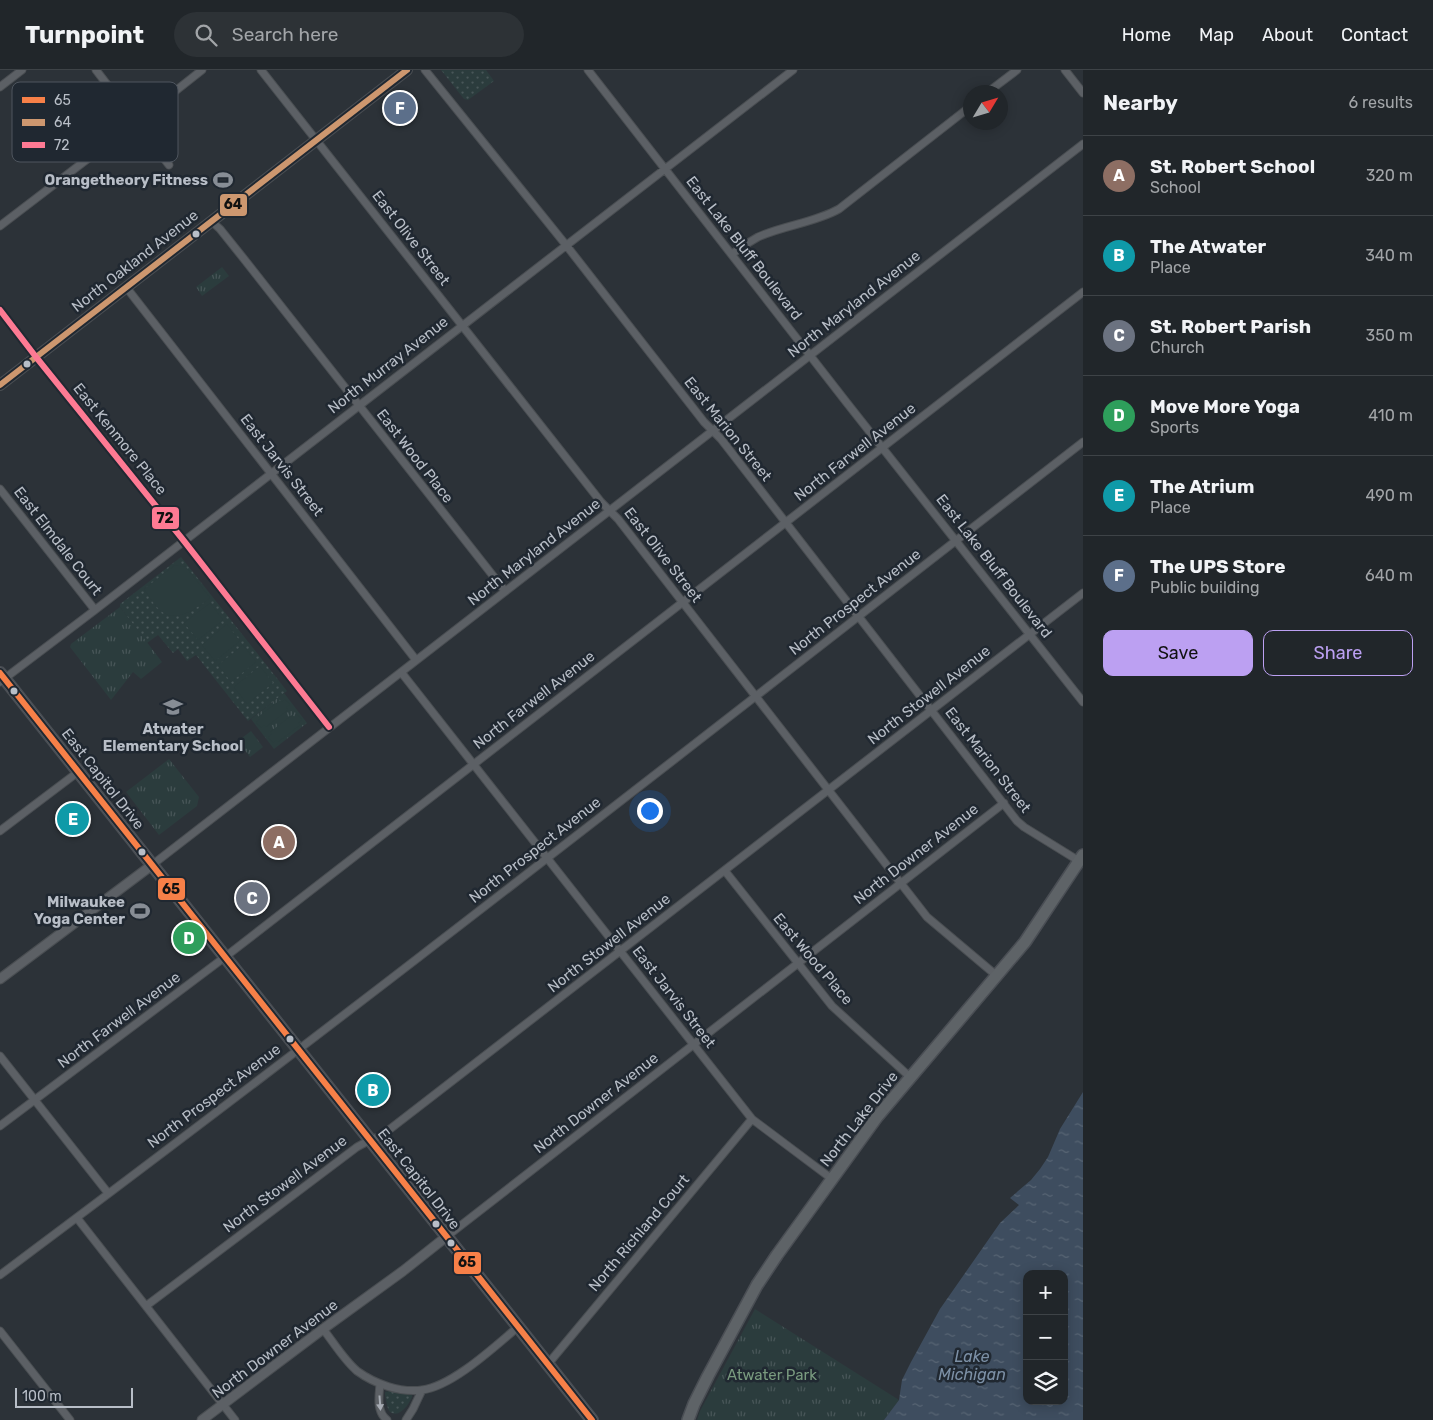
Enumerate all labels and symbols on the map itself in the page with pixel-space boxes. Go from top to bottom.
legend [12,82,178,162]
north arrow [963,85,1008,130]
pin: F [384,89,416,127]
text: 65 [54,92,71,109]
text: 64 [54,114,71,131]
text: 72 [54,137,69,154]
sports icon: Orangetheory Fitness [212,169,234,191]
place label: Orangetheory Fitness [45,171,208,189]
street label: East Lake Bluff Boulevard [682,173,806,323]
street label: East Olive Street [368,187,454,289]
line badge: 64 [219,193,248,217]
text: 64 [224,196,243,213]
street label: North Oakland Avenue [68,206,202,316]
unlabelled marker [191,229,201,239]
street label: North Maryland Avenue [784,247,924,361]
street label: North Murray Avenue [324,313,452,417]
unlabelled marker [22,359,32,369]
street label: East Marion Street [680,373,776,485]
street label: East Kenmore Place [69,380,171,498]
street label: North Farwell Avenue [791,399,919,505]
street label: East Wood Place [373,406,457,506]
street label: East Jarvis Street [237,410,328,520]
street label: East Elmdale Court [10,483,106,599]
street label: East Lake Bluff Boulevard [932,491,1056,641]
street label: North Maryland Avenue [464,495,604,609]
street label: East Olive Street [620,504,706,606]
line badge: 72 [151,506,180,530]
text: 72 [156,510,174,527]
street label: North Prospect Avenue [786,545,924,659]
street label: North Stowell Avenue [864,642,994,748]
street label: North Farwell Avenue [470,647,598,753]
unlabelled marker [9,686,19,696]
school or university icon: Atwater Elementary School [162,696,184,718]
street label: East Marion Street [941,704,1035,816]
place label: Atwater Elementary School [103,720,243,755]
street label: East Capitol Drive [58,725,148,833]
street label: North Prospect Avenue [466,793,604,907]
your location [637,798,663,824]
pin: E [57,800,89,838]
street label: North Downer Avenue [850,800,982,908]
pin: A [263,823,295,861]
unlabelled marker [137,847,147,857]
line badge: 65 [157,877,186,901]
pin: C [236,879,268,917]
text: 65 [162,881,180,898]
street label: North Stowell Avenue [544,890,674,996]
place label: Milwaukee Yoga Center [34,893,125,928]
sports icon: Milwaukee Yoga Center [129,900,151,922]
street label: East Wood Place [769,910,857,1008]
pin: D [173,919,205,957]
street label: East Jarvis Street [629,942,720,1052]
street label: North Farwell Avenue [54,968,184,1072]
unlabelled marker [285,1034,295,1044]
street label: North Prospect Avenue [144,1040,284,1152]
street label: North Downer Avenue [530,1049,662,1157]
street label: North Lake Drive [816,1068,902,1170]
pin: B [357,1071,389,1109]
street label: East Capitol Drive [374,1125,464,1233]
street label: North Stowell Avenue [220,1132,350,1236]
street label: North Richland Court [585,1171,693,1295]
unlabelled marker [431,1219,441,1229]
unlabelled marker [446,1238,456,1248]
line badge: 65 [453,1251,482,1275]
text: 65 [458,1254,476,1271]
street label: North Downer Avenue [209,1296,341,1402]
water label: Lake Michigan [938,1347,1006,1384]
park label: Atwater Park [727,1366,817,1384]
scale bar [15,1385,132,1408]
one-way arrow [376,1395,384,1411]

